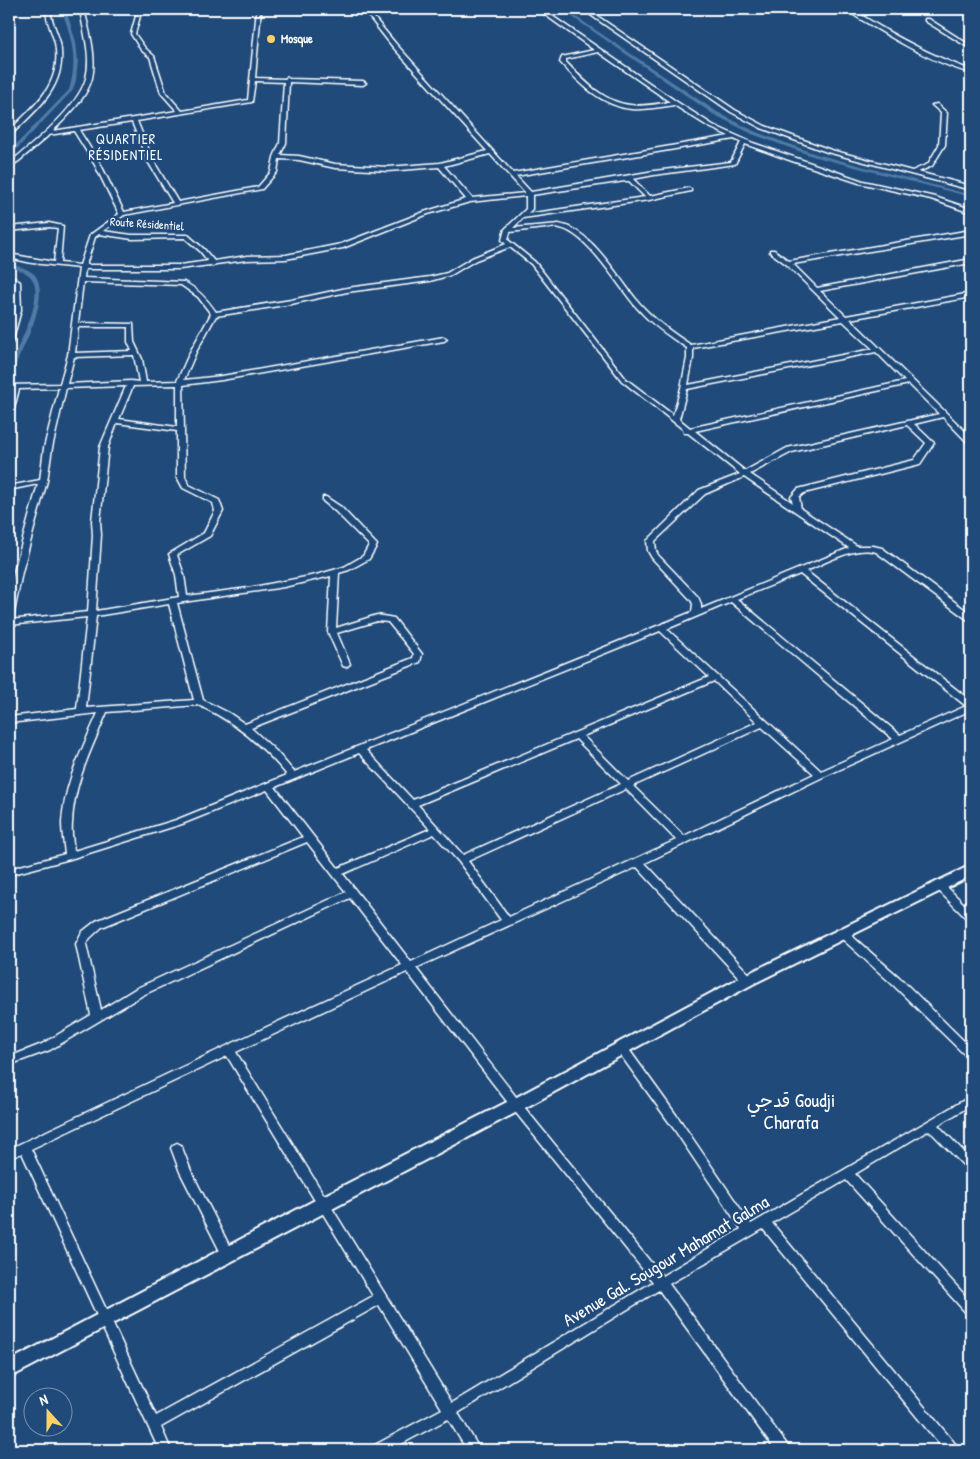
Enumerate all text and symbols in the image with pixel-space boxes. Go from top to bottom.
place label: Mosque [281,30,313,48]
marker: Mosque [265,33,277,45]
district label: QUARTIER RÉSIDENTIEL [89,129,163,164]
street label: Route Résidentiel [110,212,185,235]
district label: قدجي Goudji Charafa [747,1087,835,1135]
street label: Avenue Gal. Sougour Mahamat Galma [558,1189,773,1332]
north arrow [22,1386,72,1436]
text: N [36,1389,51,1410]

